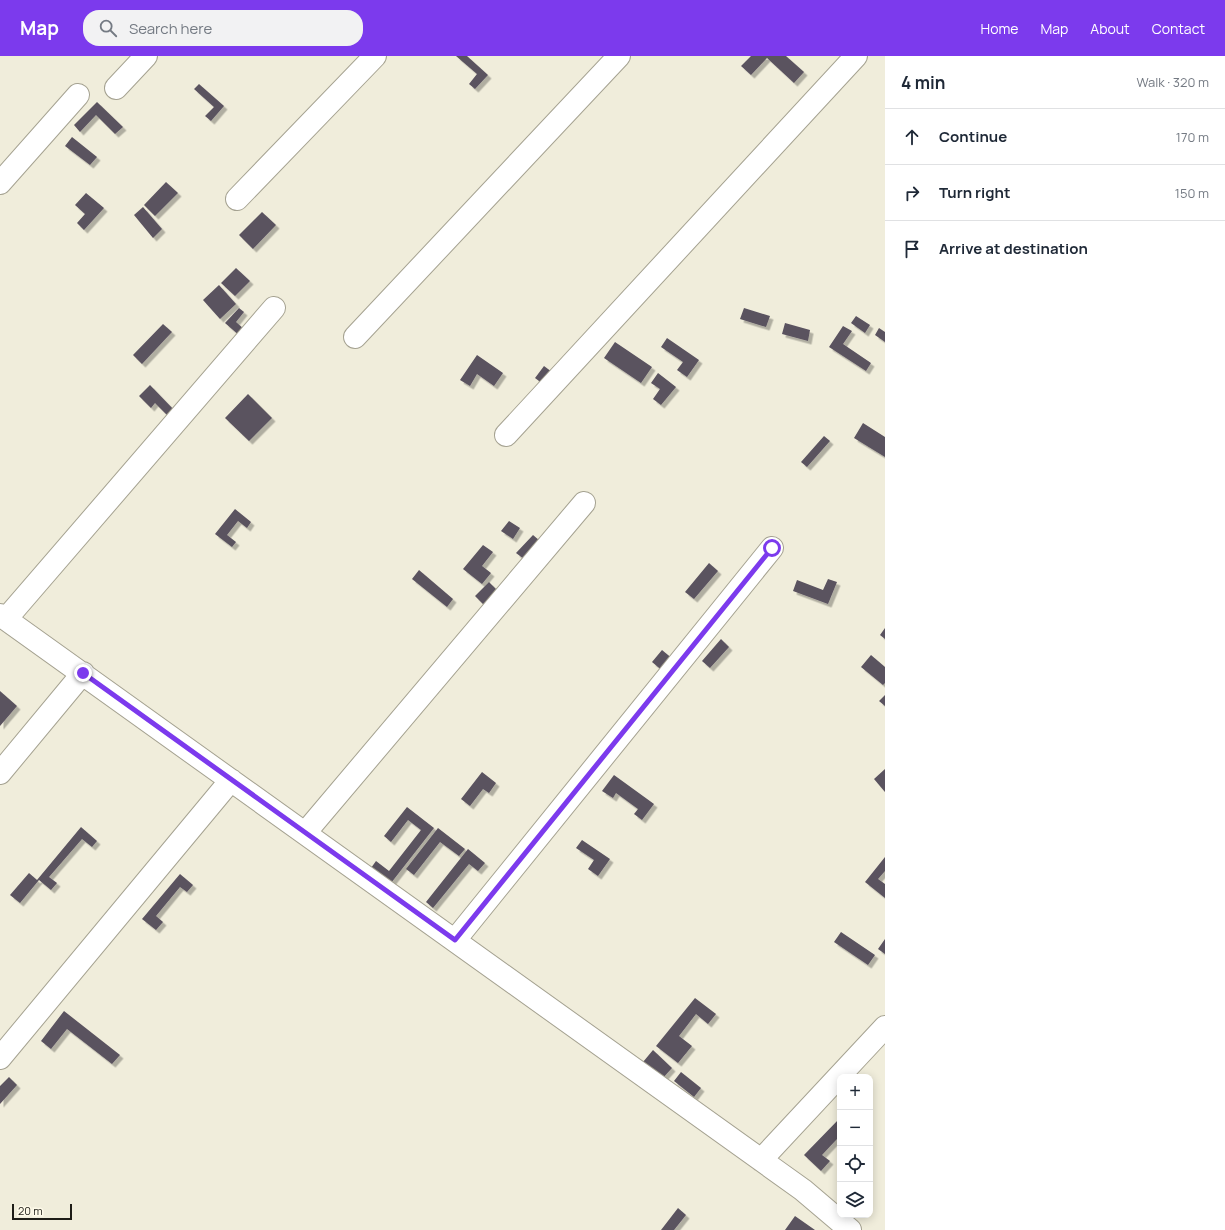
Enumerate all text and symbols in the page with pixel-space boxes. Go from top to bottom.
search box [83,10,363,46]
text: Map [20,15,59,41]
icon: search [97,17,119,39]
text: Search here [129,18,212,39]
text: Home [981,19,1018,38]
text: Map [1040,19,1068,38]
text: About [1090,19,1130,38]
text: Contact [1152,19,1205,38]
text: 4 min [901,71,945,94]
text: Walk · 320 m [1136,73,1209,91]
icon: ahead [901,126,923,148]
text: Continue [939,126,1007,147]
text: 170 m [1176,128,1209,146]
icon: right [901,182,923,204]
text: Turn right [939,182,1010,203]
text: 150 m [1175,184,1209,202]
icon: arrive [901,238,923,260]
text: Arrive at destination [939,238,1088,259]
route start [763,539,781,557]
route end [74,664,92,682]
map controls [837,1074,873,1218]
button: + [837,1074,873,1110]
button: − [837,1110,873,1146]
button: locate [837,1146,873,1182]
button: layers [837,1182,873,1218]
scale bar [12,1202,72,1221]
text: 20 m [18,1203,43,1218]

